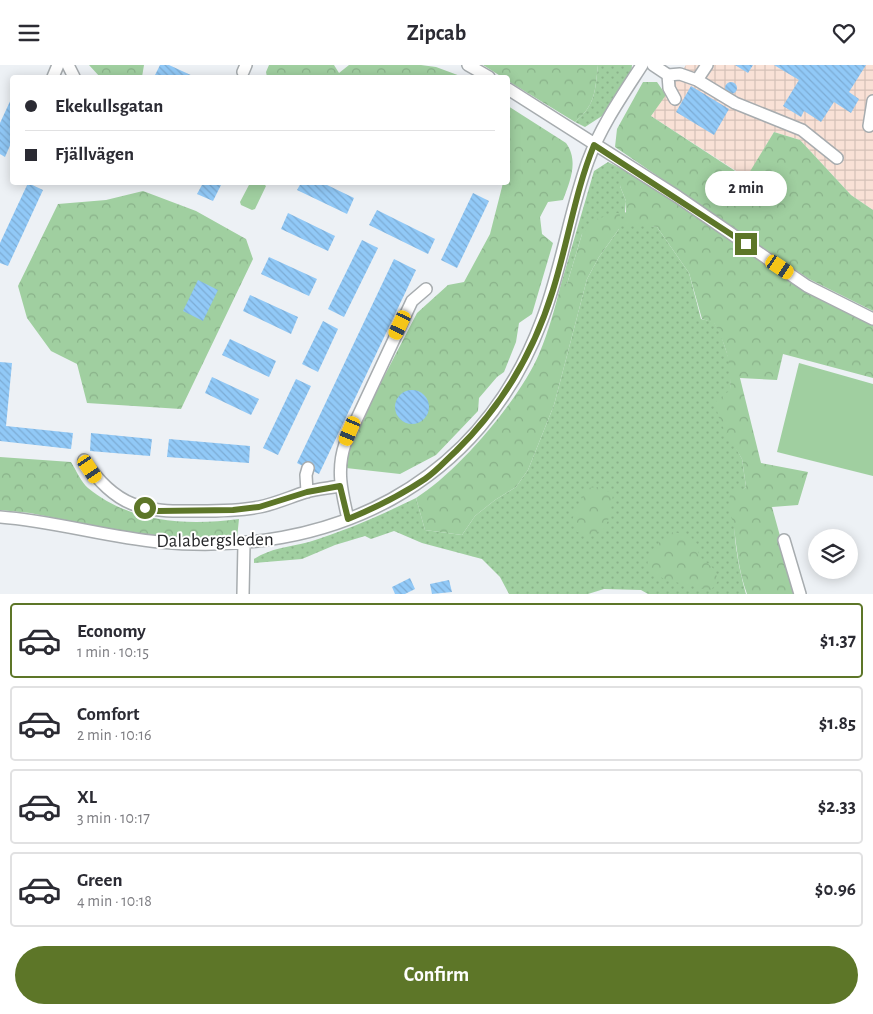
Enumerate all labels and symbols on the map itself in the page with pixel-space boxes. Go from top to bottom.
callout: 2 min [705,171,787,207]
route end [735,233,757,255]
car [763,252,796,282]
car [386,308,413,342]
car [337,414,362,448]
car [75,452,104,486]
route start [134,497,156,519]
street label: Dalabergsleden [156,530,274,551]

